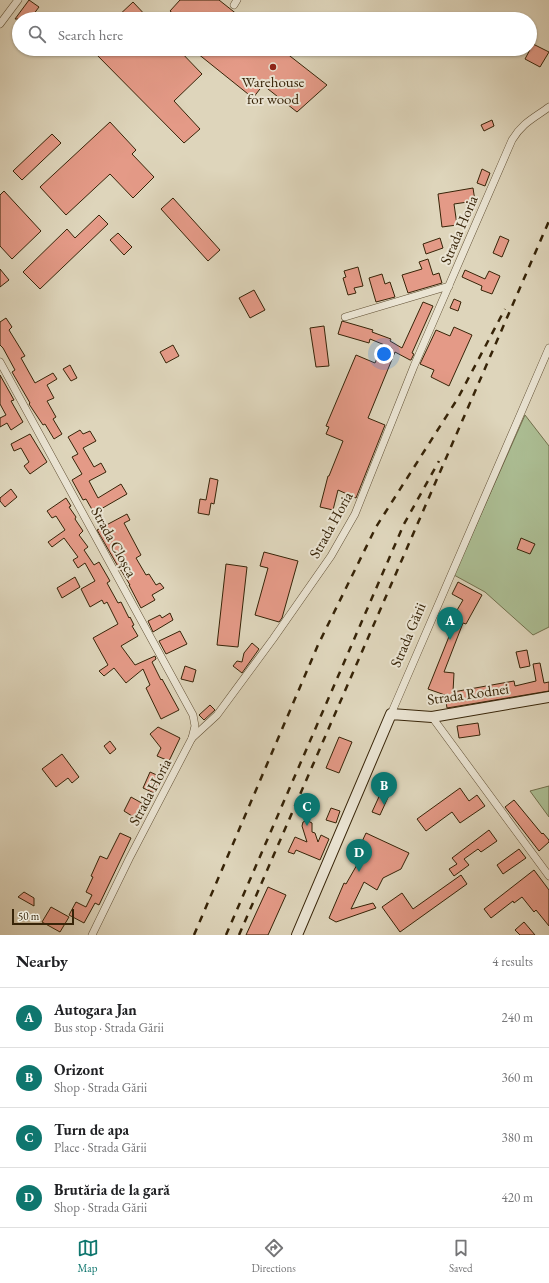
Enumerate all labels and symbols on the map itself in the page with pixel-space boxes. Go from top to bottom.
marker: Warehouse for wood [268,62,278,72]
place label: Warehouse for wood [242,72,305,108]
street label: Strada Horia [435,192,482,267]
your location [374,344,394,364]
street label: Strada Horia [304,488,357,562]
street label: Strada Cloșca [87,503,142,580]
street label: Strada Gării [385,599,430,670]
pin: A [437,607,463,640]
street label: Strada Rodnei [426,678,510,709]
street label: Strada Horia [124,755,175,829]
pin: B [371,772,397,805]
pin: C [294,793,320,826]
pin: D [346,839,372,872]
scale bar [12,907,74,926]

